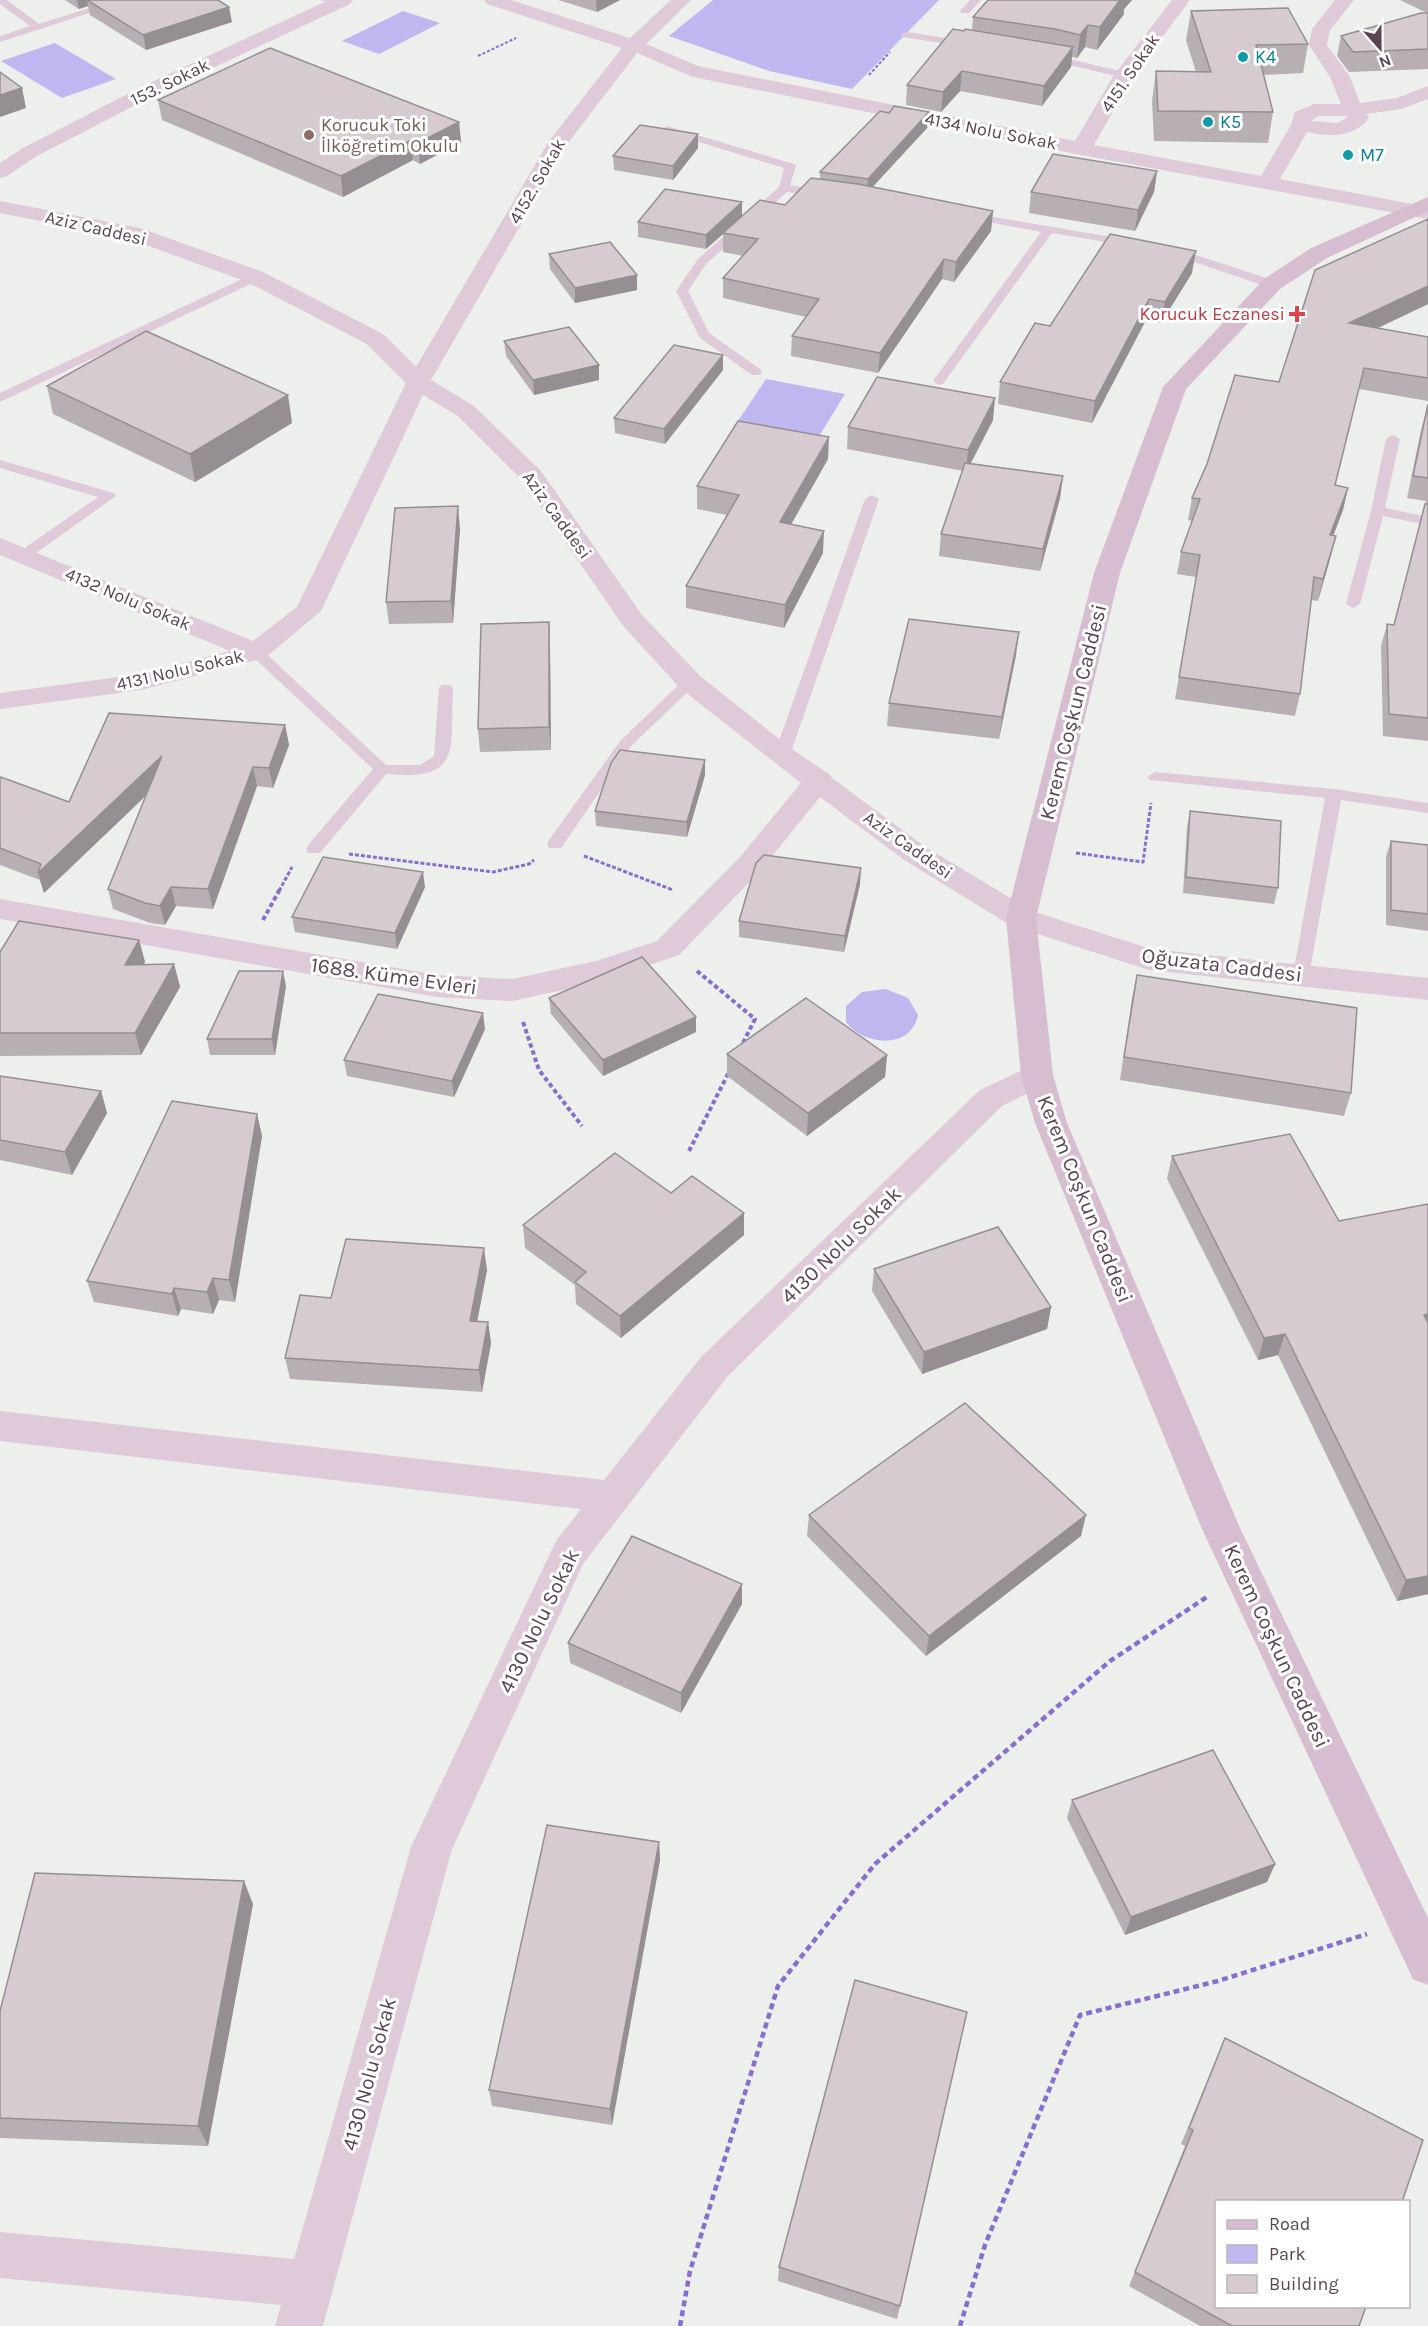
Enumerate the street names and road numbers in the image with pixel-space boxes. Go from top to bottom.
street label: 4151. Sokak [1096,29,1164,117]
street label: 153. Sokak [127,53,213,111]
street label: 4134 Nolu Sokak [923,107,1059,155]
street label: 4152. Sokak [504,134,570,228]
street label: Aziz Caddesi [43,206,149,250]
street label: Aziz Caddesi [518,467,596,563]
street label: 4132 Nolu Sokak [62,563,194,635]
street label: Kerem Coşkun Caddesi [1035,602,1111,822]
street label: 4131 Nolu Sokak [114,645,246,695]
street label: Aziz Caddesi [859,806,957,884]
street label: Oğuzata Caddesi [1140,943,1304,987]
street label: 1688. Küme Evleri [310,952,478,1000]
street label: Kerem Coşkun Caddesi [1032,1092,1138,1306]
street label: 4130 Nolu Sokak [776,1182,906,1308]
street label: Kerem Coşkun Caddesi [1219,1541,1335,1751]
street label: 4130 Nolu Sokak [494,1545,584,1697]
street label: 4130 Nolu Sokak [337,1995,401,2153]

